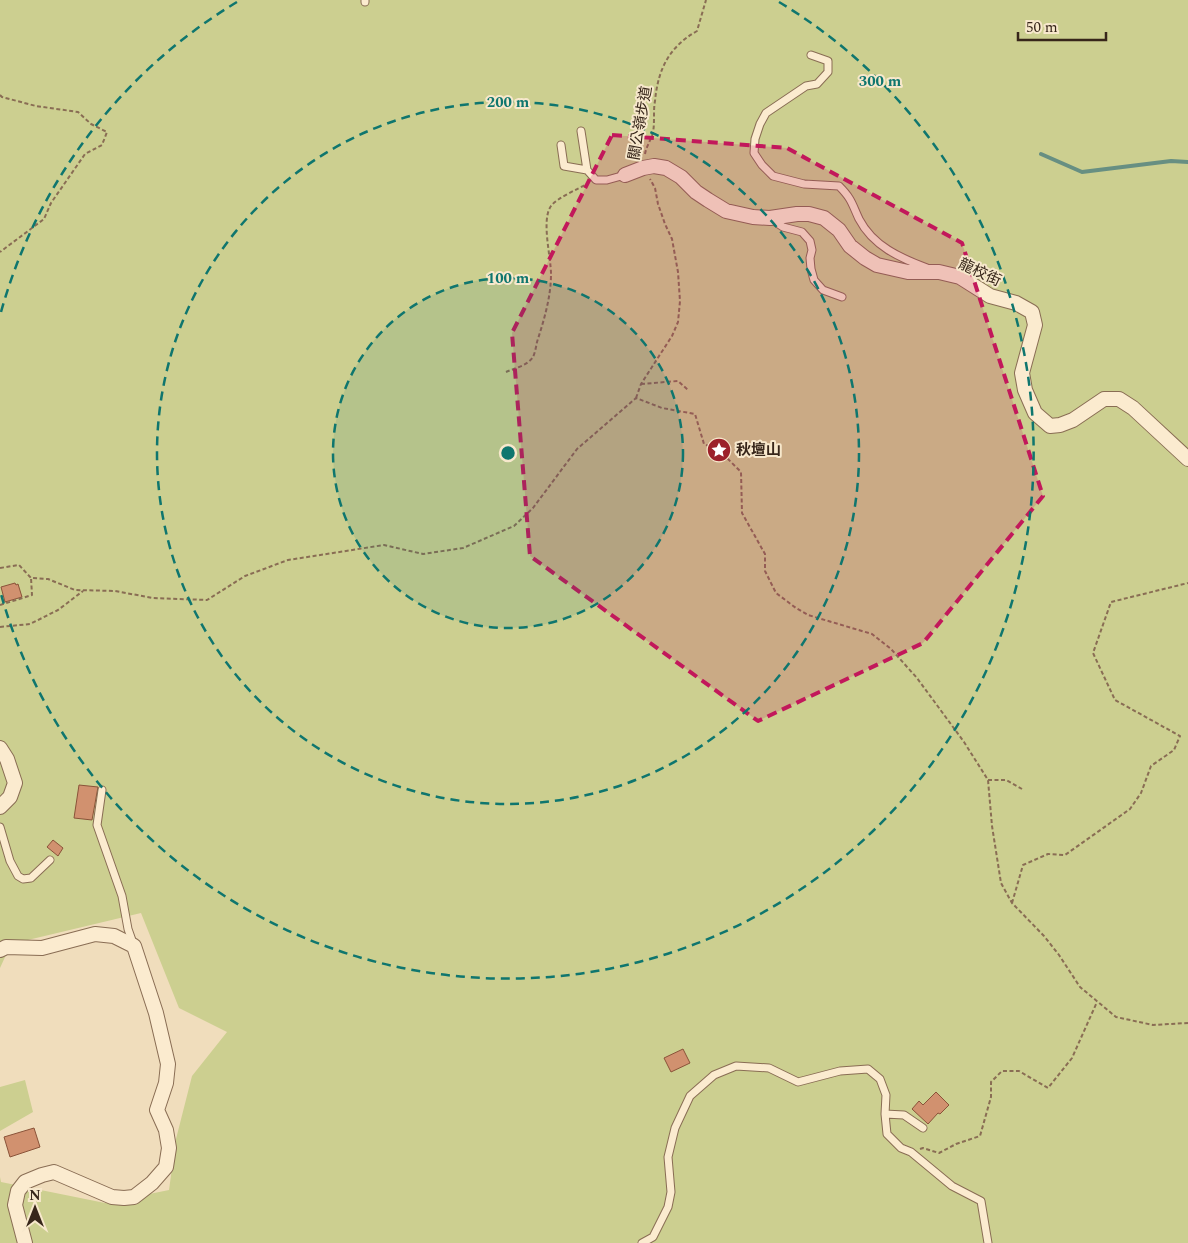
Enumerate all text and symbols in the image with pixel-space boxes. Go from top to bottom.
scale bar [1018,10,1106,42]
text: 50 m [1026,16,1058,39]
text: 300 m [859,70,902,93]
street label: 關公嶺步道 [623,84,658,162]
text: 200 m [487,91,530,114]
street label: 龍校街 [955,253,1005,292]
text: 100 m [487,267,530,290]
place icon: 秋壇山 [706,437,732,463]
place label: 秋壇山 [736,439,781,462]
centre of rings [499,444,517,462]
north arrow [10,1183,60,1233]
text: N [29,1185,41,1206]

